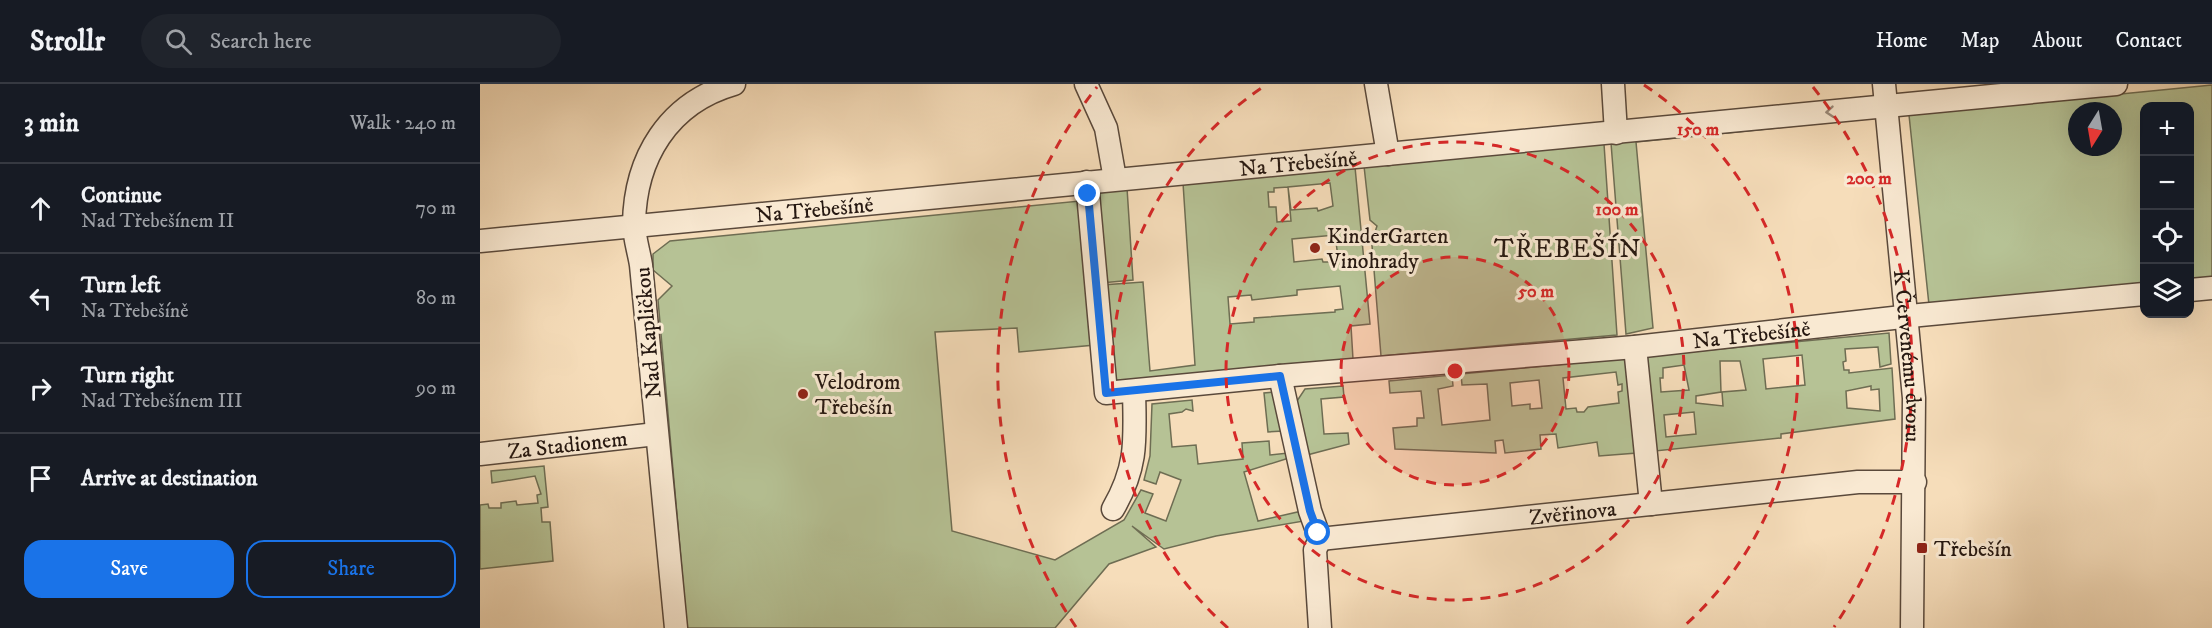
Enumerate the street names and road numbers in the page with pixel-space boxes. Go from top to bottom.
street label: Na Třebešíně [1238,145,1359,183]
street label: Na Třebešíně [754,191,875,229]
street label: Nad Kapličkou [629,266,668,400]
street label: K Červenému dvoru [1887,268,1926,442]
street label: Na Třebešíně [1691,315,1812,355]
street label: Za Stadionem [506,425,629,466]
street label: Zvěřinova [1528,496,1618,532]

